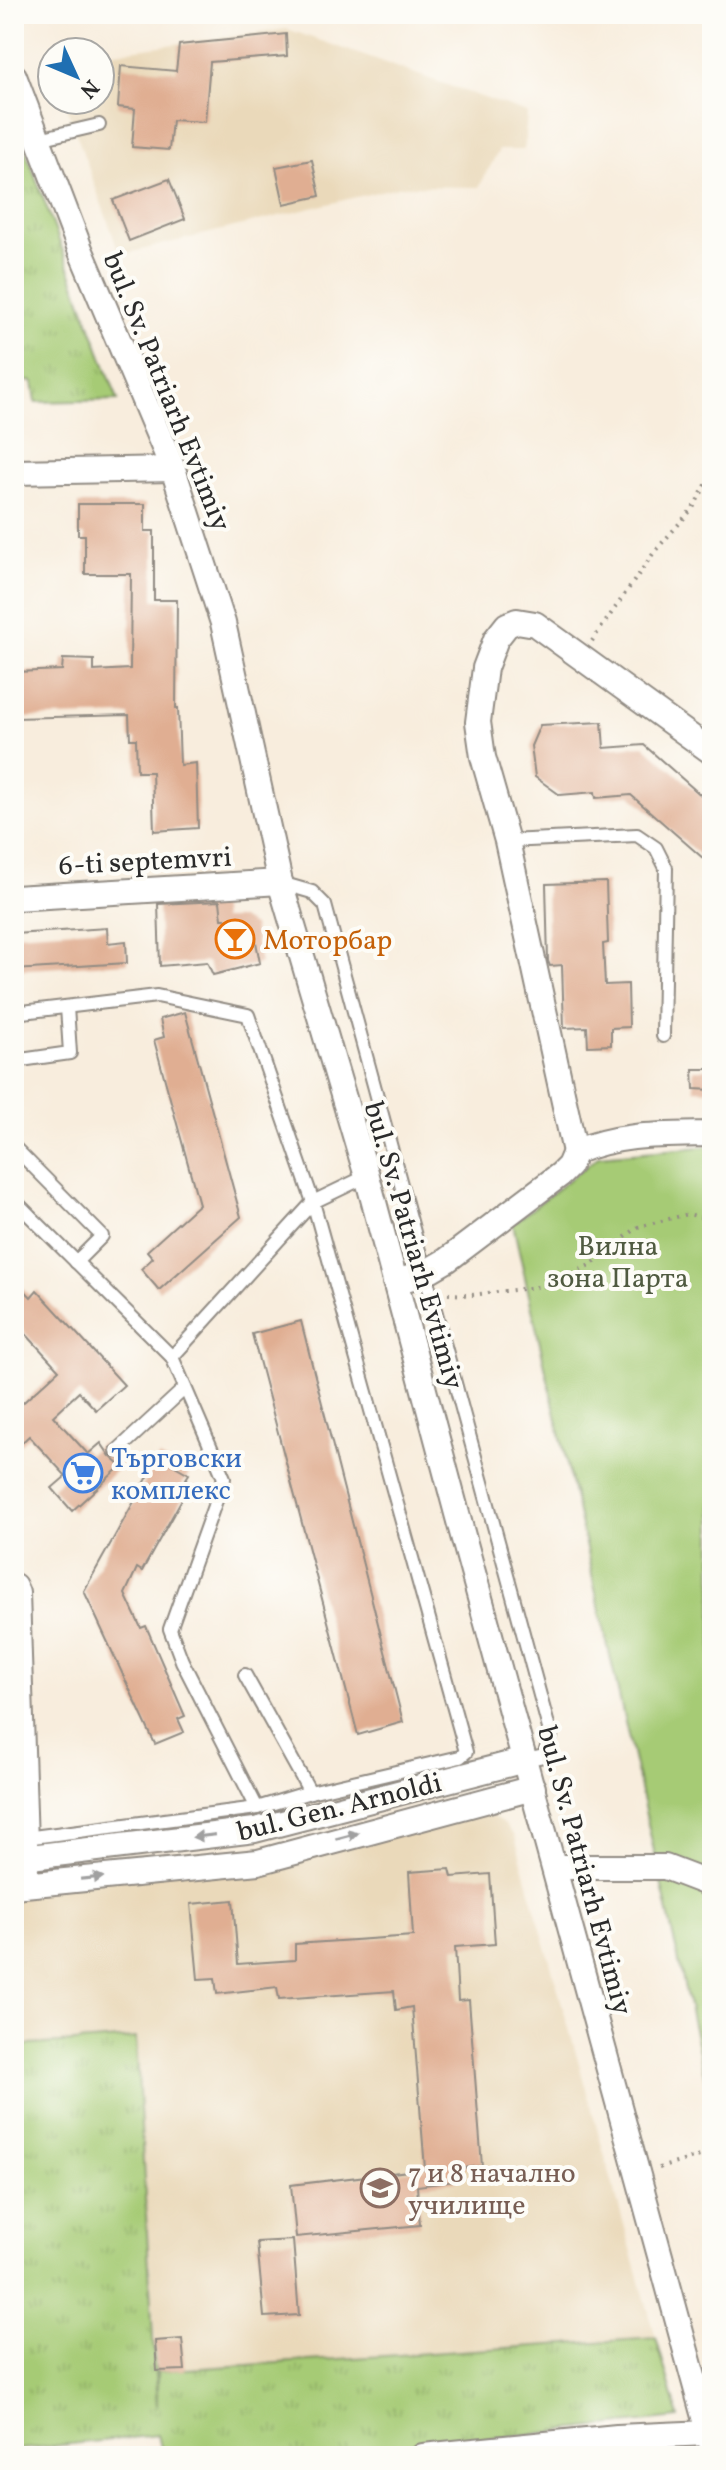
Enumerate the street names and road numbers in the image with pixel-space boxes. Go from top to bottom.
street label: bul. Sv. Patriarh Evtimiy [92,247,240,537]
street label: 6-ti septemvri [58,838,233,887]
street label: bul. Sv. Patriarh Evtimiy [353,1097,472,1394]
street label: bul. Sv. Patriarh Evtimiy [526,1722,641,2019]
street label: bul. Gen. Arnoldi [233,1764,446,1853]

